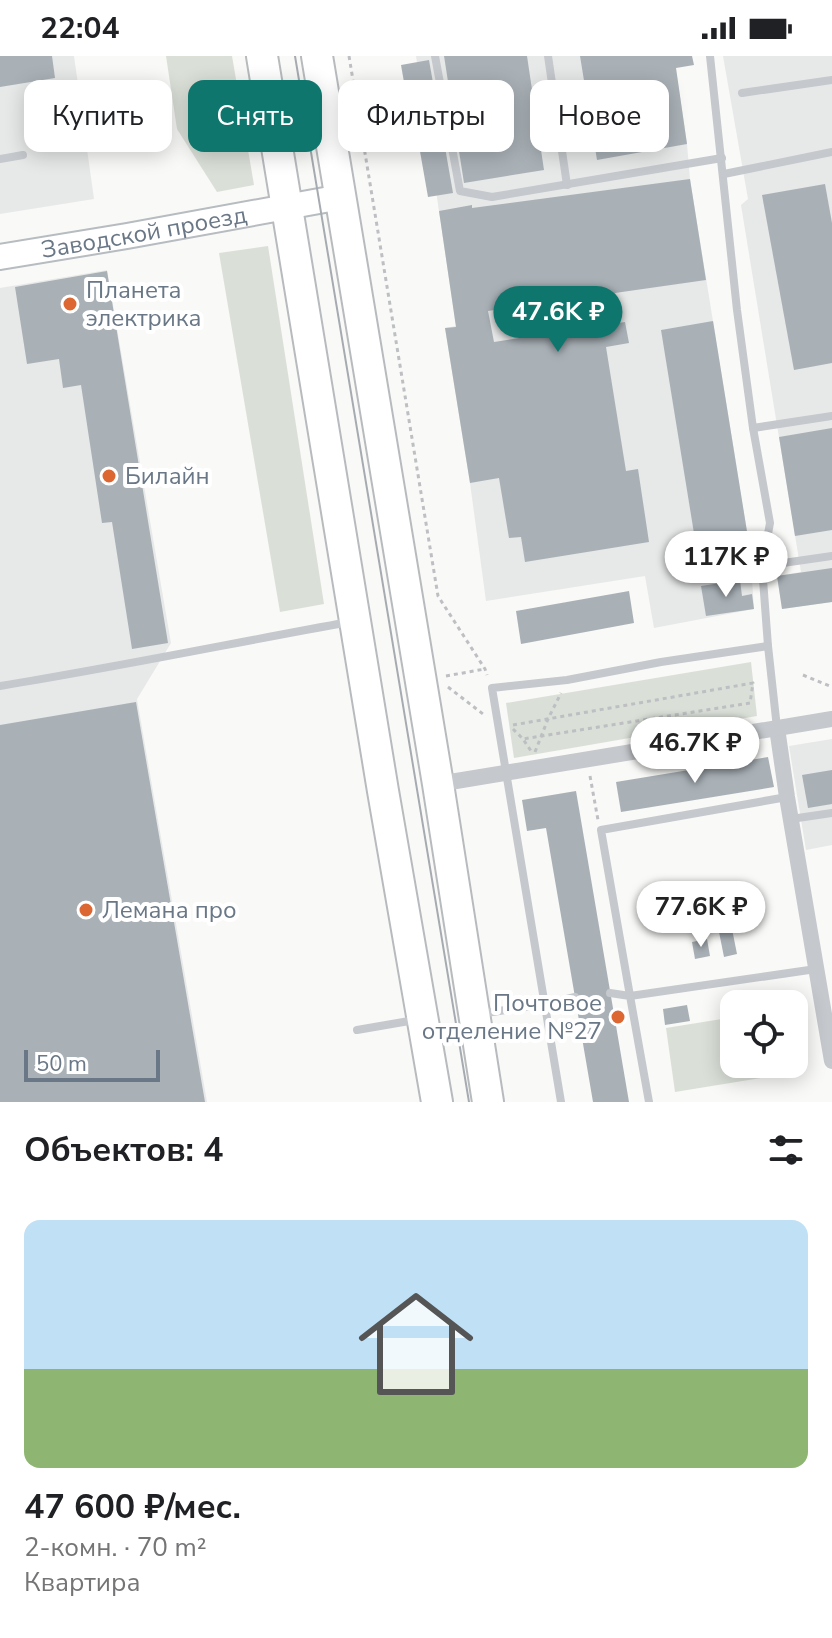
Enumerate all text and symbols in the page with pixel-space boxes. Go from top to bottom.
text: 22:04 [40,8,119,49]
chip: Купить [24,80,172,152]
chip: Снять [188,80,322,152]
chip: Фильтры [338,80,514,152]
chip: Новое [530,80,669,152]
street label: Заводской проезд [39,198,249,266]
place label: Планета электрика [86,274,201,334]
pin: 47.6K ₽ [484,286,632,354]
text: 47.6K ₽ [511,294,605,329]
marker: Планета электрика [61,295,79,313]
place label: Билайн [125,460,210,492]
marker: Билайн [100,467,118,485]
pin: 117K ₽ [661,531,791,599]
text: 117K ₽ [683,539,769,574]
pin: 46.7K ₽ [621,717,769,785]
text: 46.7K ₽ [648,725,742,760]
pin: 77.6K ₽ [627,881,775,949]
text: 77.6K ₽ [654,889,748,924]
place label: Лемана про [102,894,237,926]
marker: Лемана про [77,901,95,919]
place label: Почтовое отделение №27 [422,987,602,1047]
map controls [720,990,808,1078]
button: locate [720,990,808,1078]
marker: Почтовое отделение №27 [609,1008,627,1026]
scale bar [24,1046,160,1082]
text: 50 m [36,1049,87,1079]
text: Объектов: 4 [24,1127,223,1173]
icon: filters [764,1128,808,1172]
icon: home [344,1272,488,1416]
text: 47 600 ₽/мес. [24,1484,241,1530]
text: 2-комн. · 70 m² [24,1530,207,1565]
text: Квартира [24,1565,140,1600]

